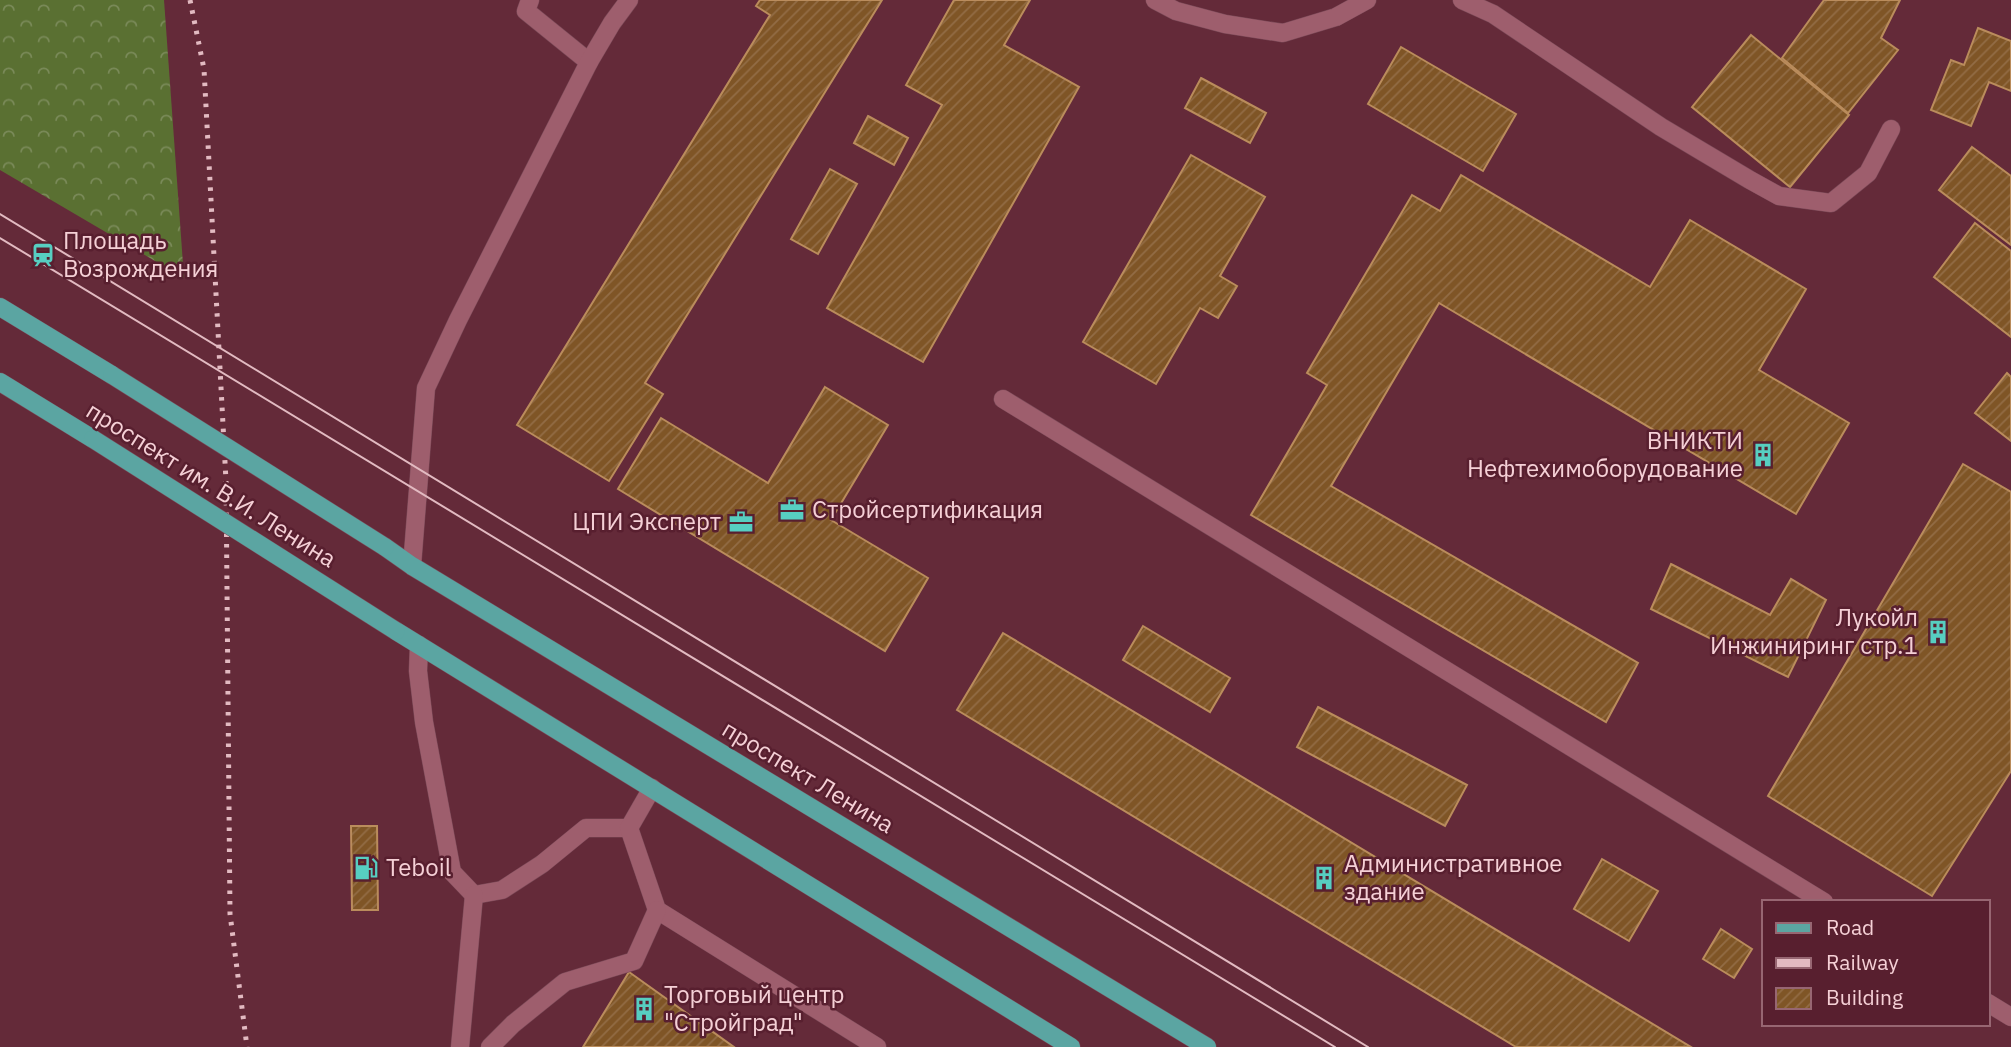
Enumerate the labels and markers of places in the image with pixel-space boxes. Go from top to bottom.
place label: Площадь Возрождения [63,224,218,284]
station icon: Площадь Возрождения [29,241,57,269]
place label: ВНИКТИ Нефтехимоборудование [1467,424,1743,484]
building icon: ВНИКТИ Нефтехимоборудование [1749,441,1777,469]
place label: Стройсертификация [812,493,1043,525]
office icon: Стройсертификация [778,496,806,524]
place label: ЦПИ Эксперт [572,505,721,537]
office icon: ЦПИ Эксперт [727,508,755,536]
place label: Лукойл Инжиниринг стр.1 [1710,601,1918,661]
building icon: Лукойл Инжиниринг стр.1 [1924,618,1952,646]
place label: Административное здание [1344,847,1563,907]
place label: Teboil [386,851,451,883]
fuel station icon: Teboil [352,854,380,882]
building icon: Административное здание [1310,864,1338,892]
place label: Торговый центр "Стройград" [664,978,844,1038]
building icon: Торговый центр "Стройград" [630,995,658,1023]

